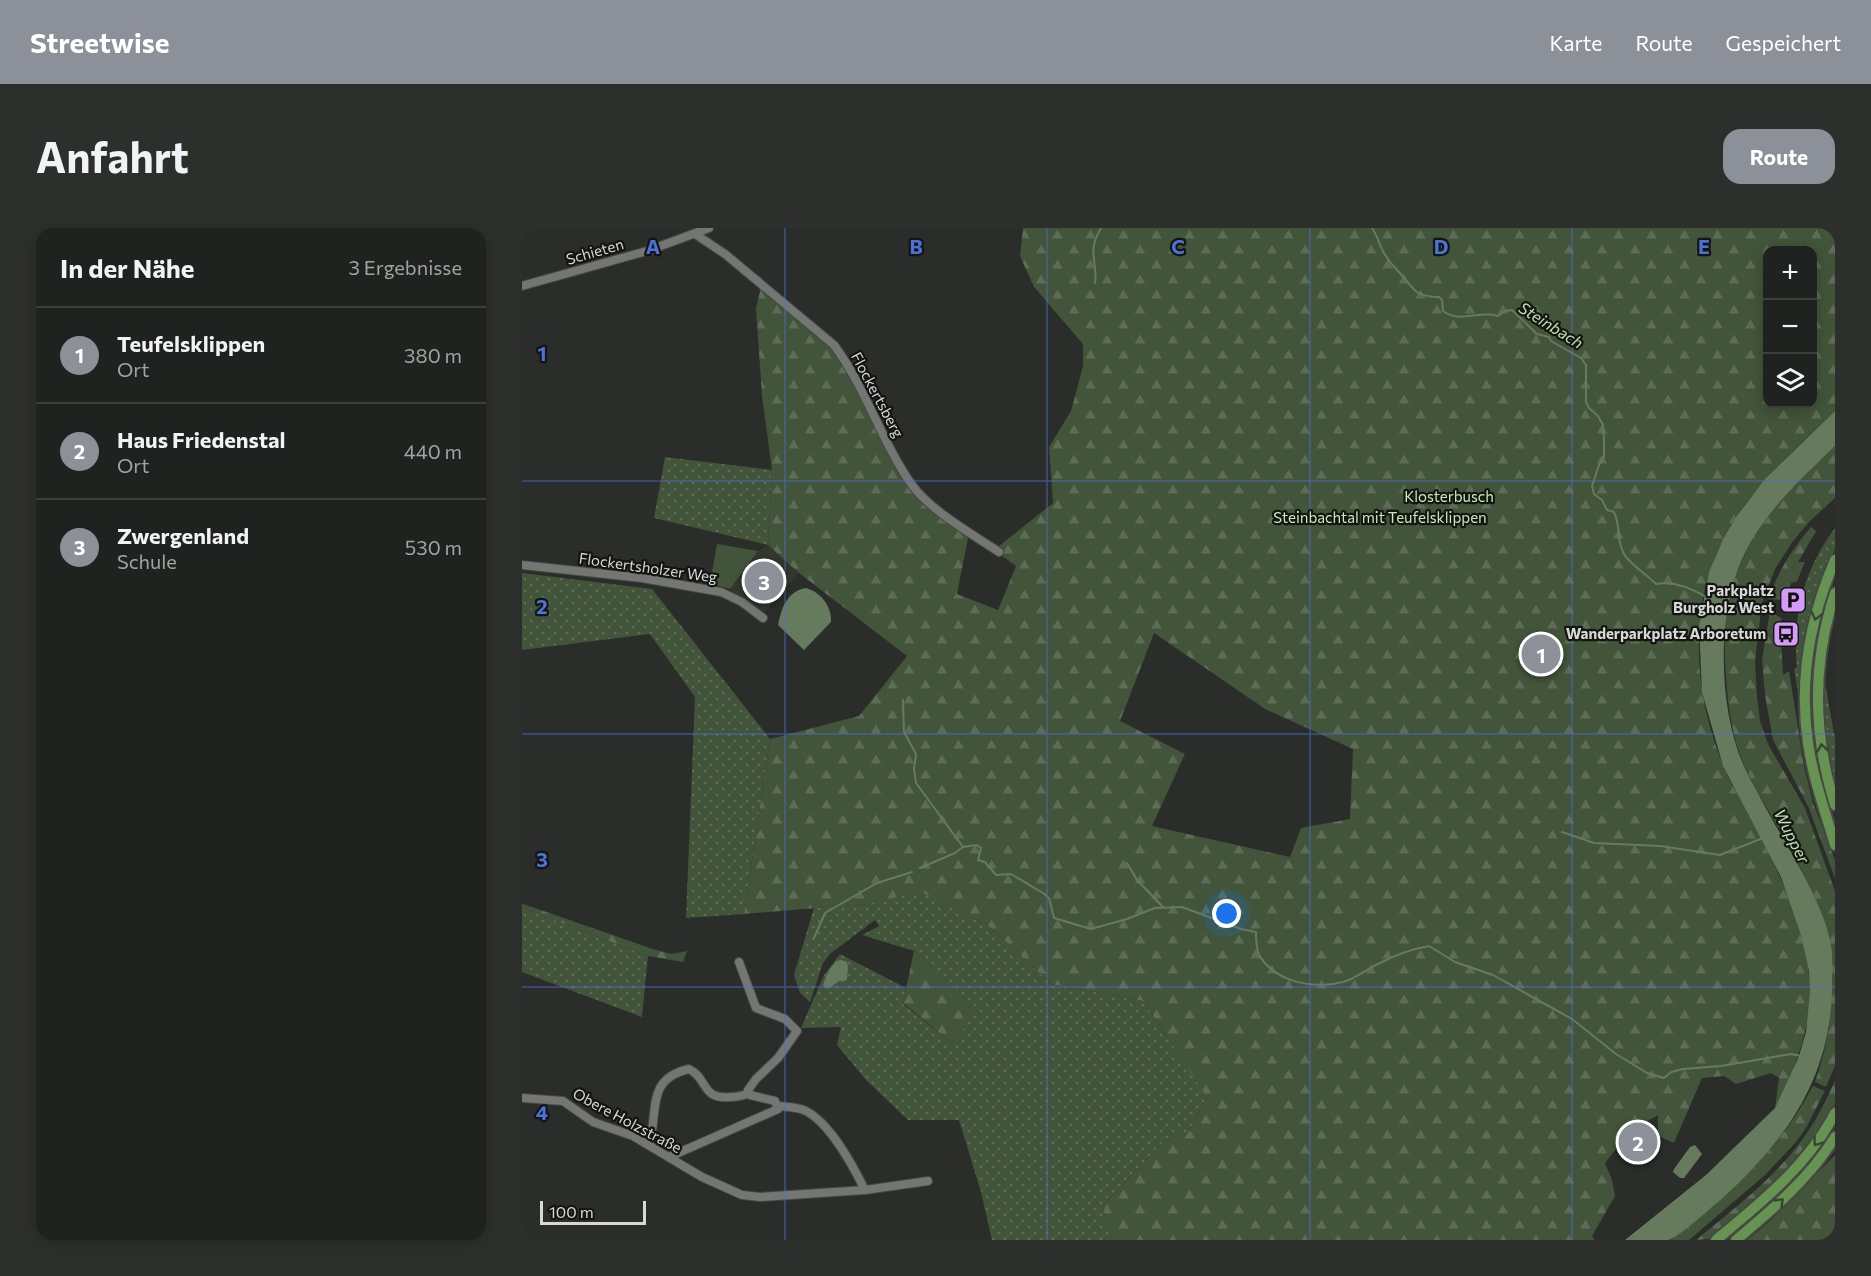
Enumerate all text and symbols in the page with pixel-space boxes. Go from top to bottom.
text: Streetwise [30,25,170,59]
text: Karte [1549,30,1602,55]
text: Route [1635,30,1693,55]
text: Gespeichert [1726,30,1841,55]
button: Route [1723,129,1835,184]
text: Anfahrt [36,130,189,182]
street label: Schieten [564,234,626,268]
text: A [646,234,660,258]
text: B [909,234,923,258]
text: C [1171,234,1185,258]
text: D [1434,234,1448,258]
text: E [1698,234,1710,258]
map controls [1763,246,1817,408]
button: + [1763,246,1817,300]
text: In der Nähe [60,252,195,283]
text: 3 Ergebnisse [349,255,462,279]
water label: Steinbach [1516,297,1587,352]
button: − [1763,300,1817,354]
text: Teufelsklippen [117,330,265,357]
text: 1 [537,341,547,365]
text: 1 [75,343,84,367]
text: 380 m [404,343,462,367]
street label: Flockertsberg [848,349,908,440]
button: layers [1763,354,1817,408]
text: Ort [117,357,150,381]
text: Haus Friedenstal [117,426,286,453]
text: 2 [74,439,85,463]
text: 440 m [404,439,462,463]
text: Ort [117,453,150,477]
park label: Klosterbusch [1404,487,1494,505]
park label: Steinbachtal mit Teufelsklippen [1273,508,1487,526]
text: Zwergenland [117,522,249,549]
text: 3 [74,535,85,559]
text: 530 m [405,535,462,559]
street label: Flockertsholzer Weg [578,548,718,586]
text: Schule [117,549,177,573]
pin: 3 [744,558,784,604]
place label: Parkplatz Burgholz West [1673,581,1774,616]
parking icon: Parkplatz Burgholz West [1778,585,1808,615]
text: 2 [536,594,548,618]
one-way arrow [1810,610,1823,620]
bus stop icon: Wanderparkplatz Arboretum [1771,619,1801,649]
place label: Wanderparkplatz Arboretum [1566,624,1766,642]
pin: 1 [1522,632,1560,676]
one-way arrow [1816,743,1828,753]
water label: Wupper [1771,806,1814,867]
text: 3 [536,847,548,871]
your location [1212,899,1241,928]
street label: Obere Holzstraße [570,1084,685,1156]
text: 4 [536,1100,548,1124]
pin: 2 [1618,1120,1658,1164]
one-way arrow [1813,1135,1824,1146]
scale bar [540,1198,646,1226]
one-way arrow [1772,1198,1783,1209]
text: 100 m [549,1202,594,1221]

